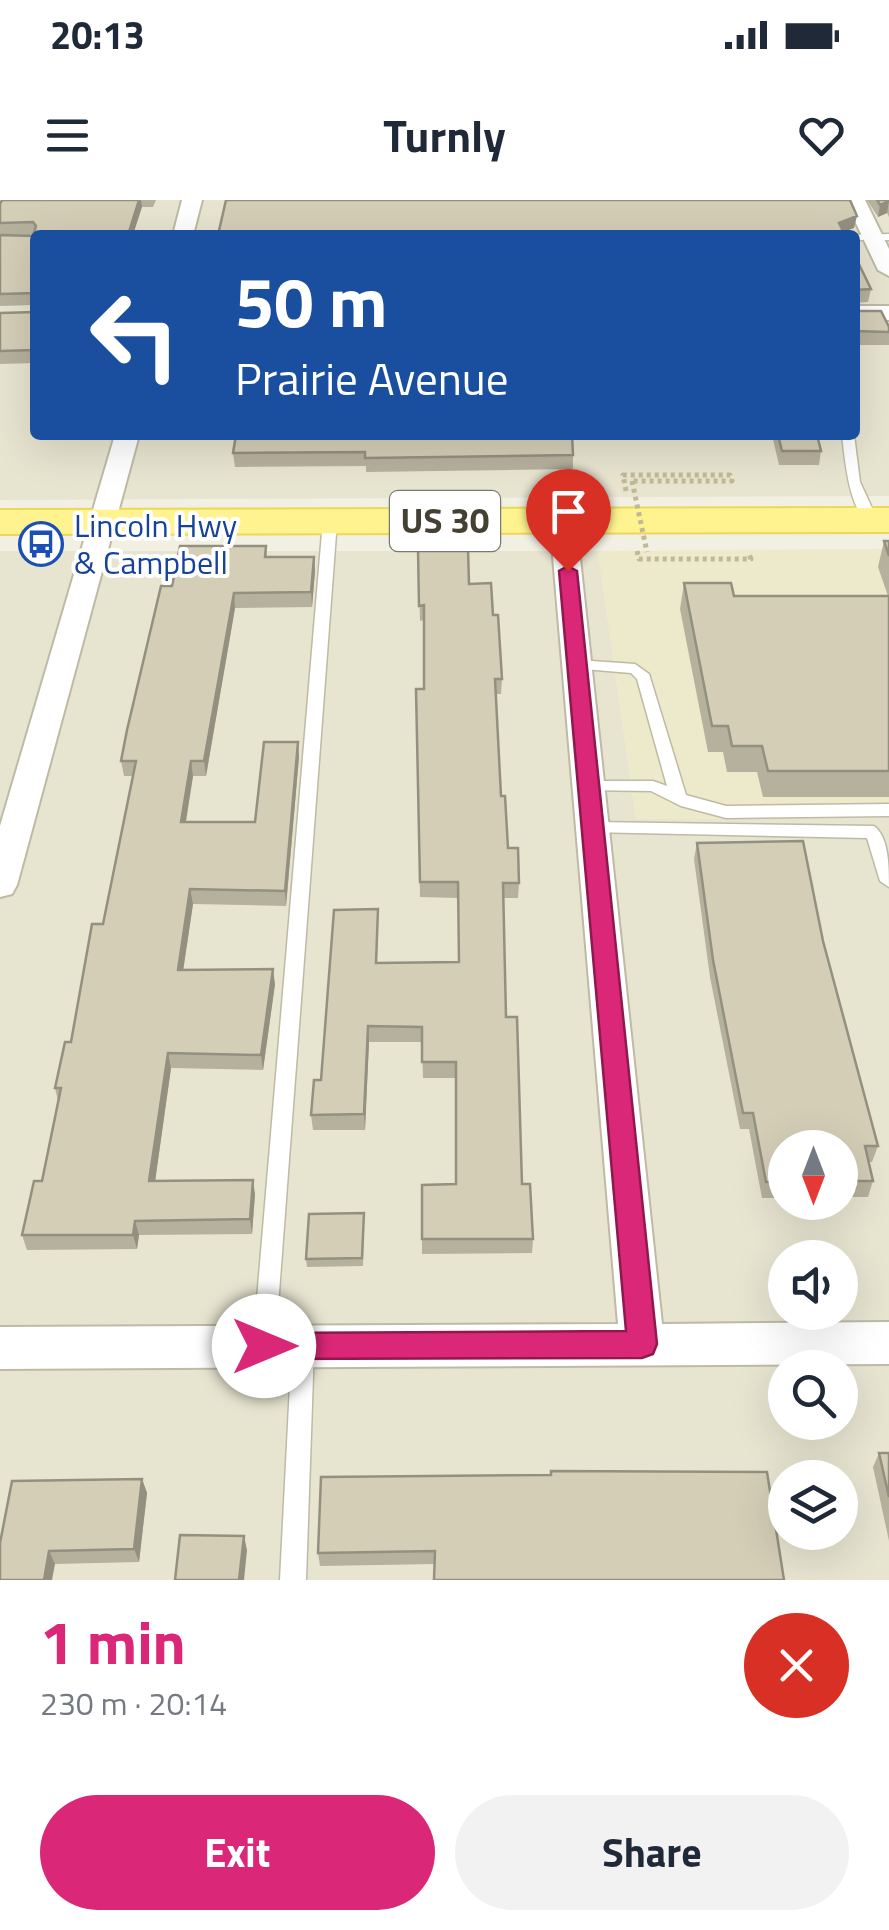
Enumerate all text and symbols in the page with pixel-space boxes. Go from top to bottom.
text: 20:13 [50,6,145,64]
text: Turnly [383,101,506,169]
icon: menu [40,108,95,163]
icon: heart [794,108,849,163]
text: 50 m [235,248,388,354]
icon: left [70,270,200,400]
text: Prairie Avenue [235,344,508,412]
pin [526,469,611,572]
icon: arrive [541,484,596,539]
road number: US 30 [390,491,500,551]
place label: Lincoln Hwy & Campbell [74,501,237,586]
bus stop icon: Lincoln Hwy & Campbell [18,521,64,567]
north arrow [768,1130,858,1220]
map controls [768,1130,858,1550]
button: sound [768,1240,858,1330]
position arrow [212,1294,316,1398]
button: search [768,1350,858,1440]
button: layers [768,1460,858,1550]
text: 1 min [40,1596,186,1687]
button: close [744,1613,849,1718]
text: 230 m · 20:14 [40,1679,227,1727]
button: Exit [40,1795,435,1910]
button: Share [455,1795,849,1910]

